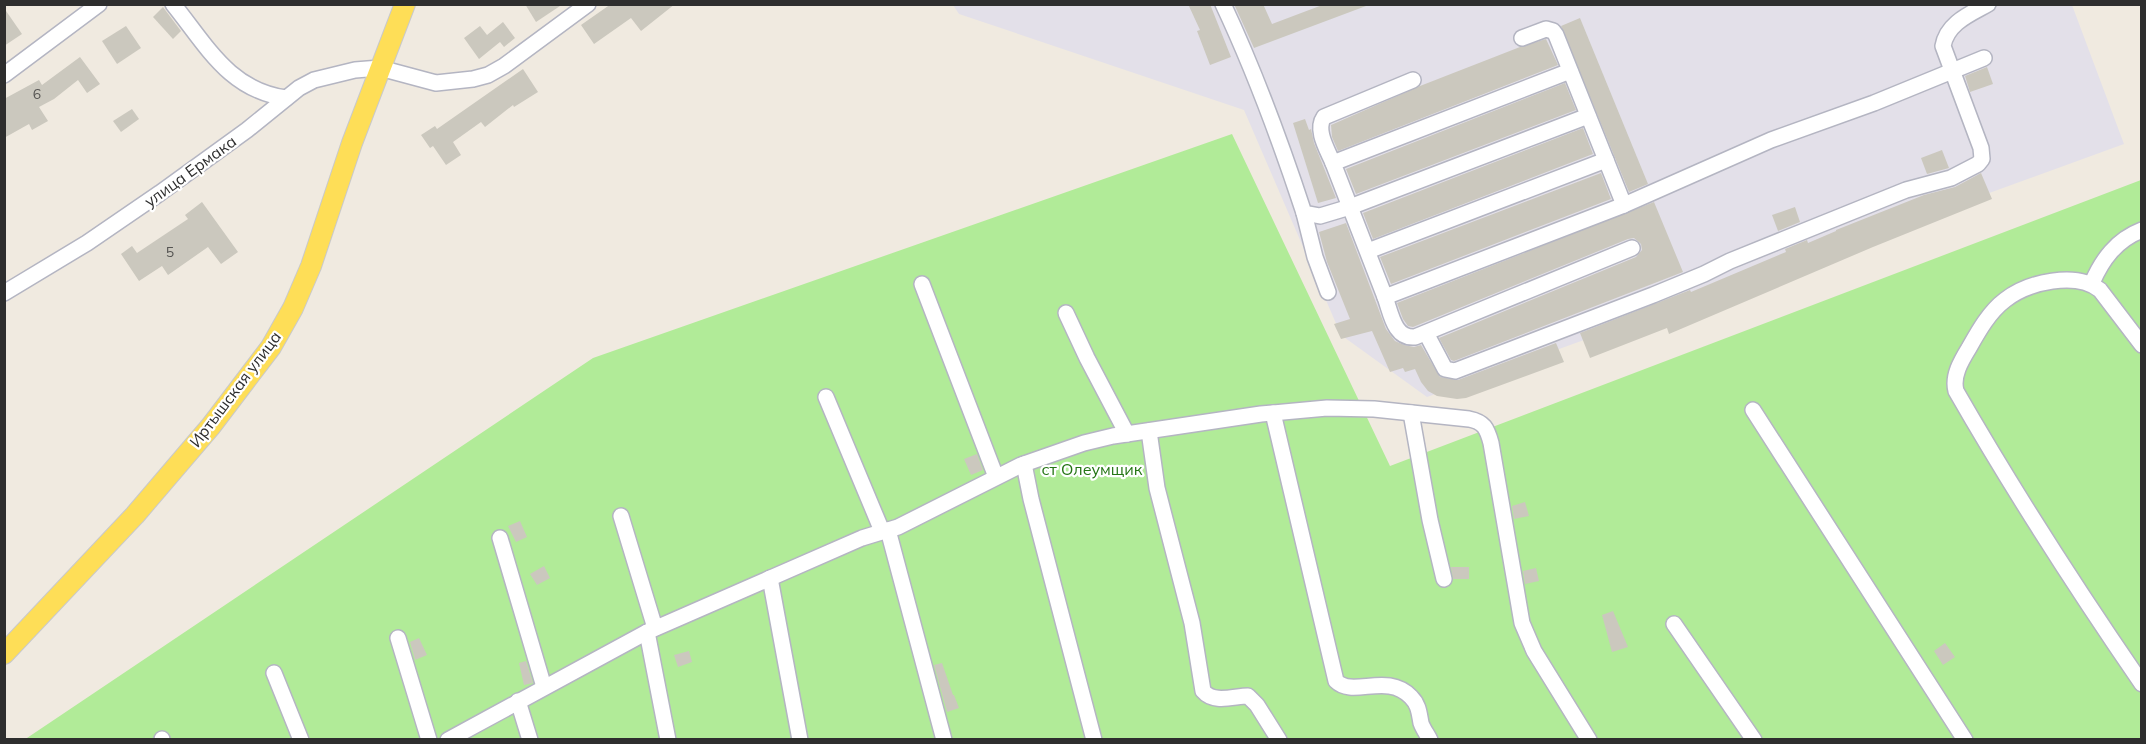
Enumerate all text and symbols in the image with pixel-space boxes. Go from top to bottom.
house number: 6 [33,85,41,103]
street label: улица Ермака [140,131,240,211]
house number: 5 [166,243,174,261]
street label: Иртышская улица [185,327,285,451]
park label: ст Олеумщик [1042,459,1143,479]

